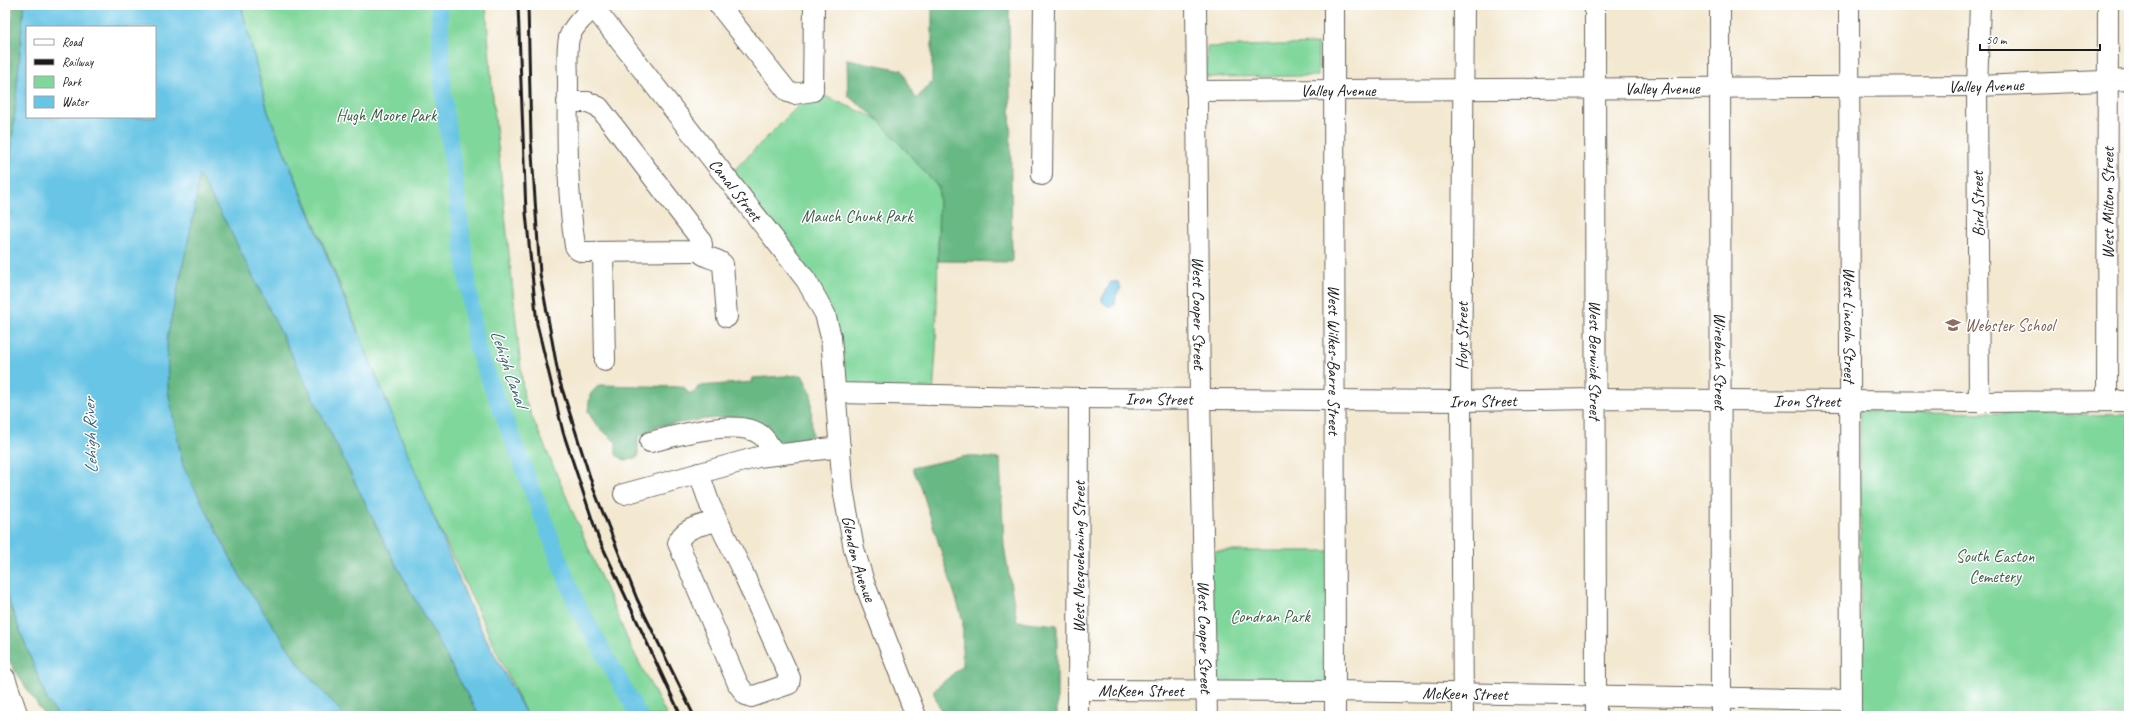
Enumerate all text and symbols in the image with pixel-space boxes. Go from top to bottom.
legend [26,26,156,118]
scale bar [1980,26,2100,52]
text: 50 m [1986,32,2008,48]
text: Road [62,34,84,50]
text: Railway [62,54,94,70]
text: Park [62,74,83,90]
street label: Valley Avenue [1948,74,2025,97]
street label: Valley Avenue [1624,77,1701,99]
street label: Valley Avenue [1300,79,1377,101]
text: Water [62,94,90,110]
park label: Hugh Moore Park [336,105,438,126]
street label: West Milton Street [2097,145,2118,259]
street label: Canal Street [705,154,768,227]
street label: Bird Street [1967,169,1989,237]
park label: Mauch Chunk Park [801,206,914,227]
street label: West Cooper Street [1188,257,1210,372]
street label: West Lincoln Street [1839,267,1861,385]
street label: West Wilkes-Barre Street [1324,285,1345,437]
street label: Hoyt Street [1451,300,1472,370]
street label: West Berwick Street [1585,300,1606,422]
street label: Wirebach Street [1710,312,1731,412]
place label: Webster School [1965,315,2057,336]
school or university icon: Webster School [1944,316,1962,334]
water label: Lehigh Canal [486,327,534,415]
street label: Iron Street [1125,388,1195,409]
street label: Iron Street [1449,390,1519,412]
street label: Iron Street [1773,390,1843,411]
water label: Lehigh River [78,395,102,474]
street label: West Nesquehoning Street [1068,479,1089,633]
street label: Glendon Avenue [838,514,882,606]
park label: South Easton Cemetery [1956,546,2035,587]
street label: West Cooper Street [1194,580,1217,696]
park label: Condran Park [1230,606,1312,627]
street label: McKeen Street [1098,680,1186,701]
street label: McKeen Street [1422,682,1510,705]

